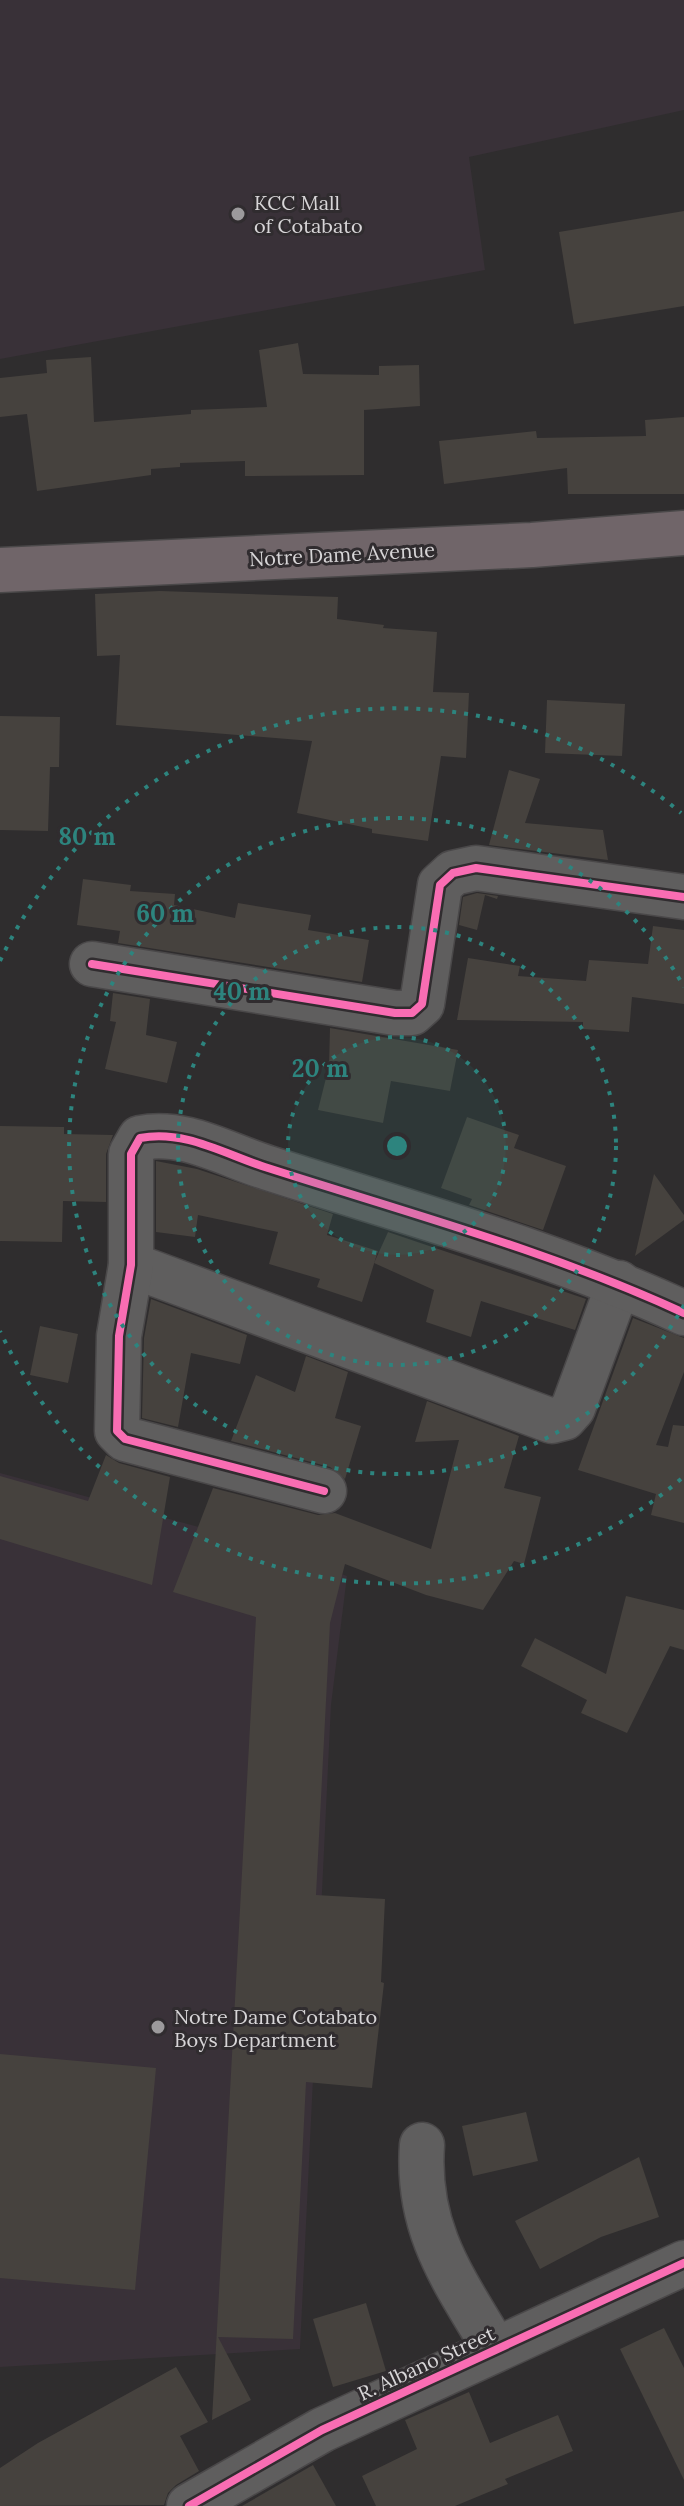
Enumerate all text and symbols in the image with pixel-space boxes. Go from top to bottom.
place label: KCC Mall of Cotabato [254,190,363,238]
marker: KCC Mall of Cotabato [229,205,247,223]
street label: Notre Dame Avenue [248,537,436,571]
text: 80 m [58,821,116,852]
text: 60 m [136,898,194,929]
text: 40 m [214,976,270,1007]
text: 20 m [292,1053,348,1084]
centre of rings [383,1132,411,1160]
place label: Notre Dame Cotabato Boys Department [174,2004,377,2052]
marker: Notre Dame Cotabato Boys Department [149,2018,167,2036]
street label: R. Albano Street [353,2320,499,2406]

